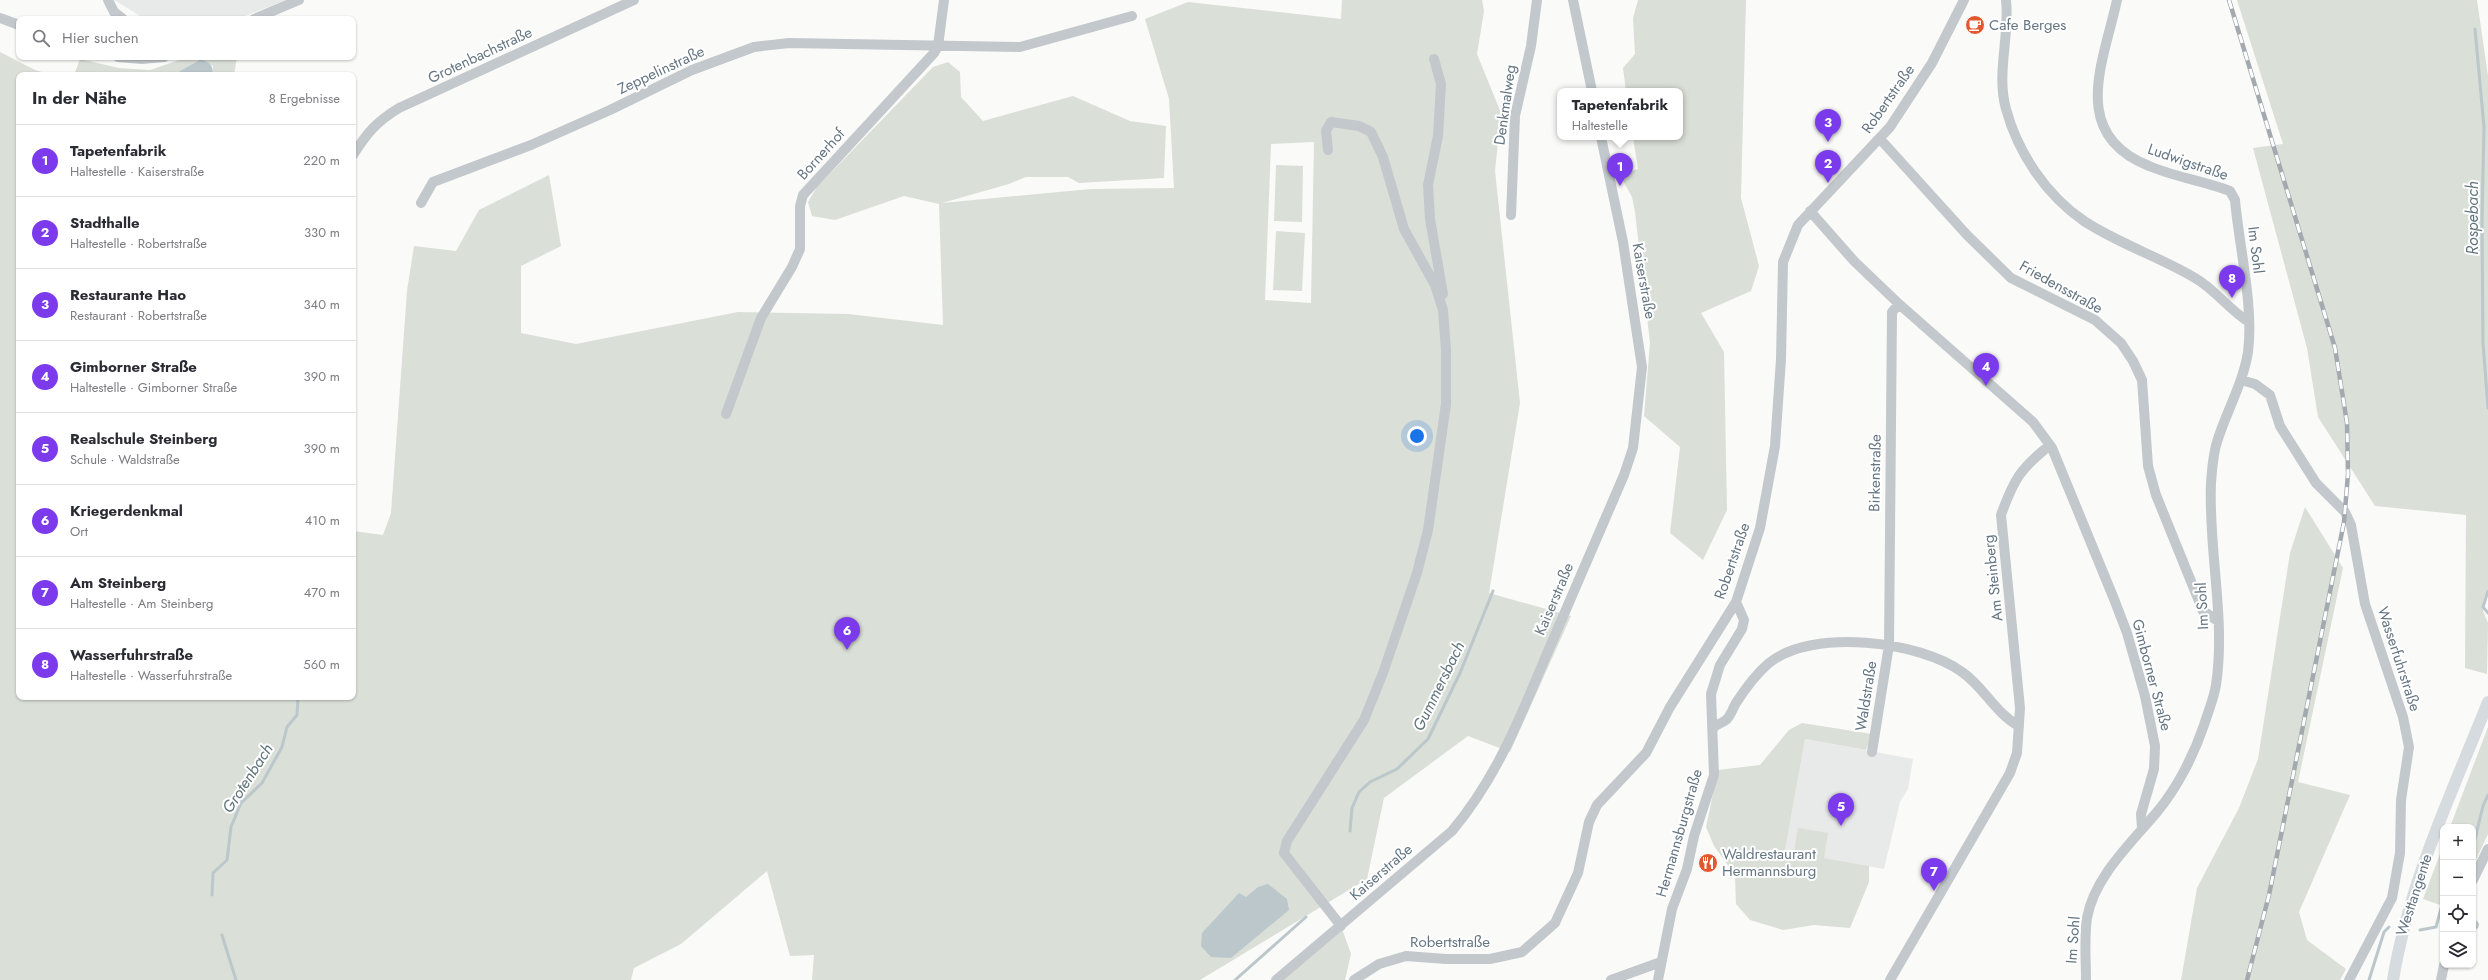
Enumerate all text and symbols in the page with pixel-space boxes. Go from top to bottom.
cafe icon: Cafe Berges [1964,14,1986,36]
place label: Cafe Berges [1989,14,2066,36]
search box [16,16,356,60]
street label: Grotenbachstraße [424,21,536,89]
icon: search [30,27,52,49]
text: Hier suchen [62,27,139,49]
street label: Zeppelinstraße [614,40,708,100]
street label: Robertstraße [1856,60,1920,138]
street label: Denkmalweg [1488,63,1522,147]
text: In der Nähe [32,86,127,110]
popup [1557,88,1683,140]
text: 8 Ergebnisse [269,89,340,108]
text: Tapetenfabrik [1572,94,1668,116]
pin: 3 [1815,109,1841,142]
text: Haltestelle [1572,116,1628,135]
street label: Bornerhof [792,123,851,185]
street label: Ludwigstraße [2145,138,2231,186]
text: Tapetenfabrik [70,140,166,162]
pin: 2 [1815,150,1841,183]
text: 1 [42,151,48,170]
text: 220 m [303,151,340,170]
pin: 1 [1607,153,1633,186]
text: Haltestelle · Kaiserstraße [70,162,204,181]
water label: Rospebach [2461,181,2484,255]
text: Stadthalle [70,212,140,234]
text: 2 [41,223,49,242]
text: 330 m [304,223,340,242]
street label: Im Sohl [2242,225,2270,275]
text: Haltestelle · Robertstraße [70,234,207,253]
street label: Kaiserstraße [1627,241,1662,321]
street label: Friedensstraße [2015,255,2107,319]
pin: 8 [2219,265,2245,298]
text: Restaurante Hao [70,284,186,306]
text: 3 [41,295,49,314]
text: 340 m [303,295,340,314]
text: Restaurant · Robertstraße [70,306,207,325]
pin: 4 [1973,353,1999,386]
text: Gimborner Straße [70,356,197,378]
text: 4 [40,367,50,386]
text: 390 m [304,367,340,386]
text: Haltestelle · Gimborner Straße [70,378,237,397]
your location [1407,426,1427,446]
text: Realschule Steinberg [70,428,217,450]
street label: Birkenstraße [1863,434,1887,512]
text: 5 [41,439,49,458]
text: 390 m [304,439,340,458]
text: Schule · Waldstraße [70,450,180,469]
text: Kriegerdenkmal [70,500,183,522]
text: 6 [41,511,49,530]
text: 410 m [305,511,340,530]
street label: Robertstraße [1709,519,1755,602]
text: Ort [70,522,88,541]
street label: Am Steinberg [1978,534,2008,622]
street label: Kaiserstraße [1529,559,1579,639]
text: Am Steinberg [70,572,166,594]
street label: Im Sohl [2190,582,2214,630]
text: 7 [41,583,49,602]
text: 470 m [304,583,340,602]
text: Haltestelle · Am Steinberg [70,594,213,613]
street label: Wasserfuhrstraße [2372,604,2426,714]
pin: 6 [834,617,860,650]
street label: Gimborner Straße [2127,617,2178,734]
water label: Gummersbach [1407,637,1470,735]
text: Wasserfuhrstraße [70,644,193,666]
text: 8 [41,655,49,674]
text: 560 m [303,655,340,674]
street label: Waldstraße [1850,659,1882,733]
text: Haltestelle · Wasserfuhrstraße [70,666,232,685]
water label: Grotenbach [216,739,279,818]
street label: Hermannsburgstraße [1650,766,1708,900]
pin: 5 [1828,793,1854,826]
map controls [2440,824,2476,968]
button: + [2440,824,2476,860]
street label: Kaiserstraße [1345,838,1417,905]
place label: Waldrestaurant Hermannsburg [1722,843,1816,882]
street label: Westtangente [2390,851,2438,939]
restaurant icon: Waldrestaurant Hermannsburg [1697,852,1719,874]
pin: 7 [1921,858,1947,891]
button: − [2440,860,2476,896]
button: locate [2440,896,2476,932]
street label: Im Sohl [2060,915,2086,965]
street label: Robertstraße [1410,931,1490,953]
button: layers [2440,932,2476,968]

